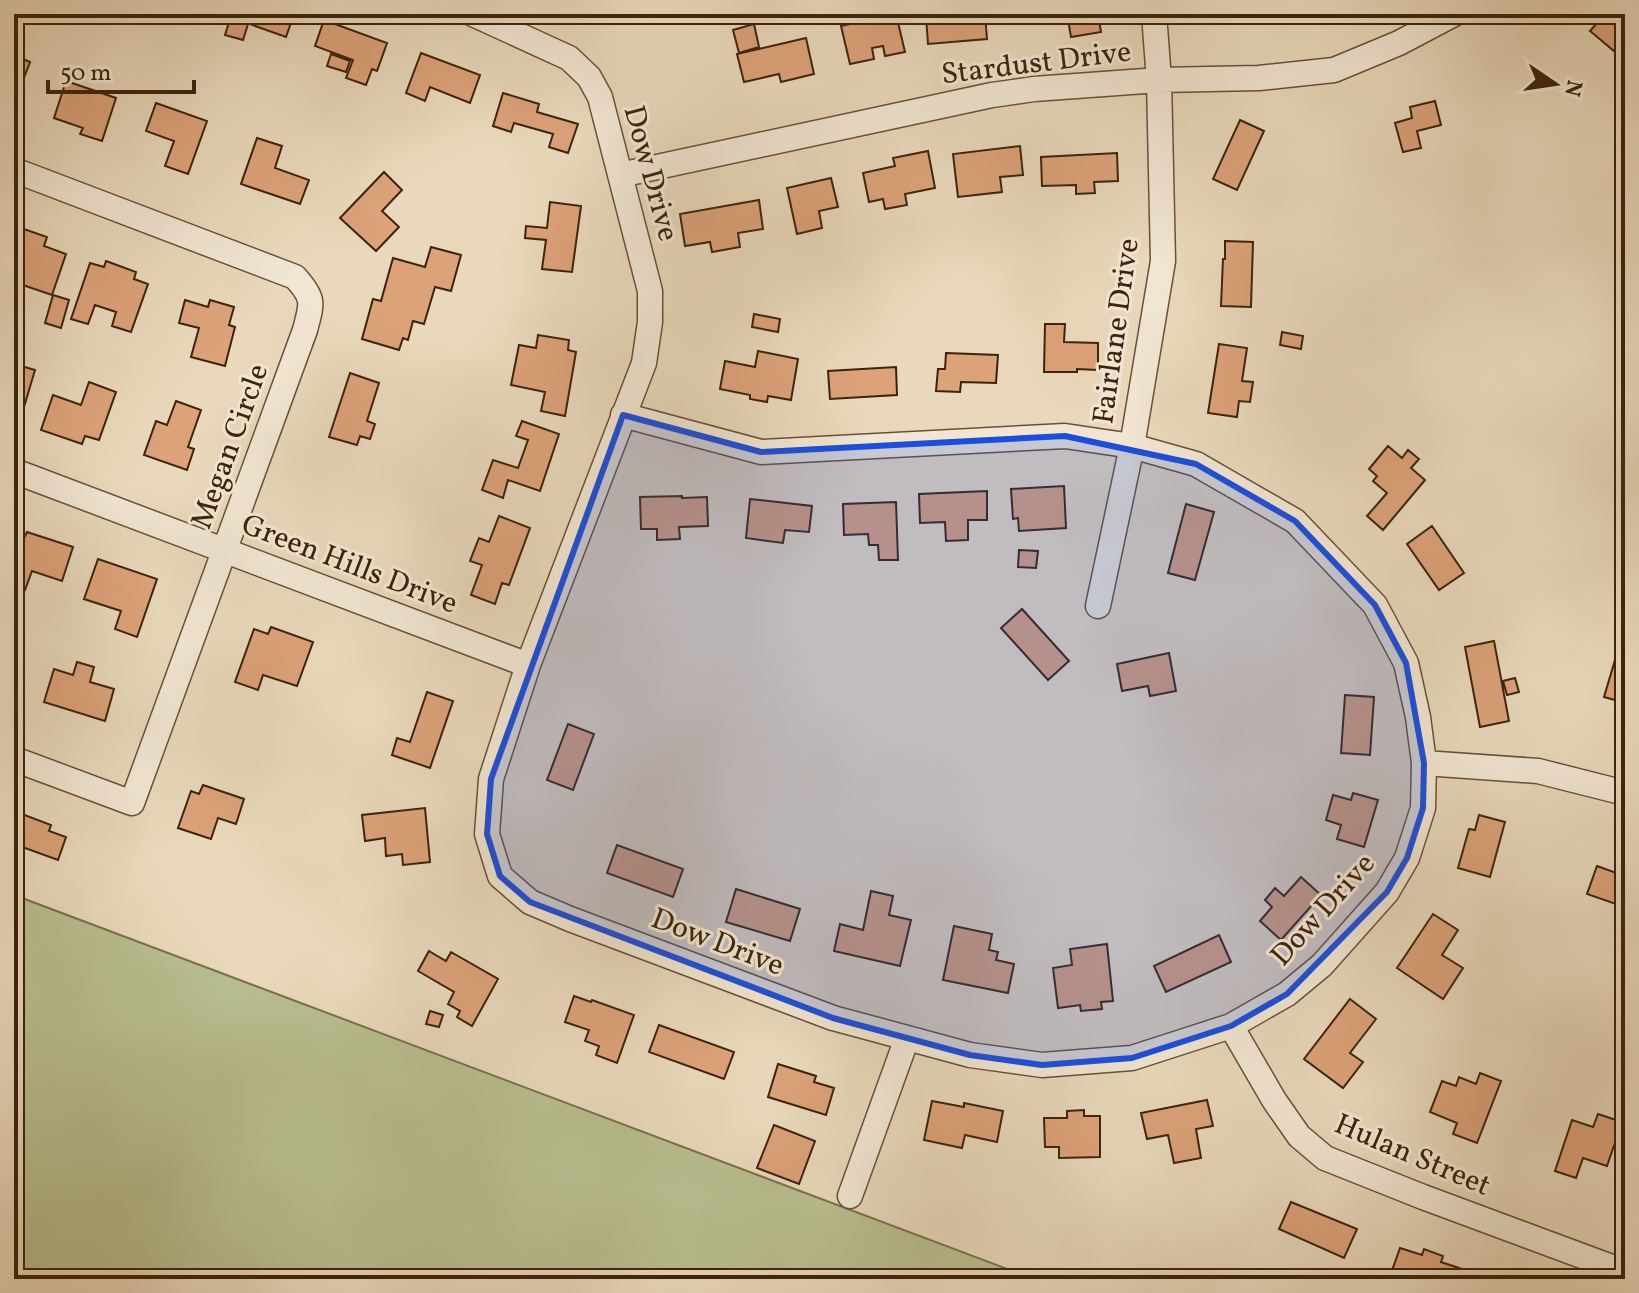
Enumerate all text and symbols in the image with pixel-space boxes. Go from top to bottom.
street label: Stardust Drive [939,31,1134,96]
scale bar [48,44,194,94]
north arrow [1515,44,1595,124]
text: 50 m [60,57,112,91]
text: N [1555,77,1589,99]
street label: Dow Drive [612,101,688,246]
street label: Fairlane Drive [1083,236,1151,427]
street label: Megan Circle [182,358,280,535]
street label: Green Hills Drive [235,504,463,625]
street label: Dow Drive [1261,845,1386,976]
street label: Dow Drive [645,898,790,987]
street label: Hulan Street [1328,1104,1497,1208]

